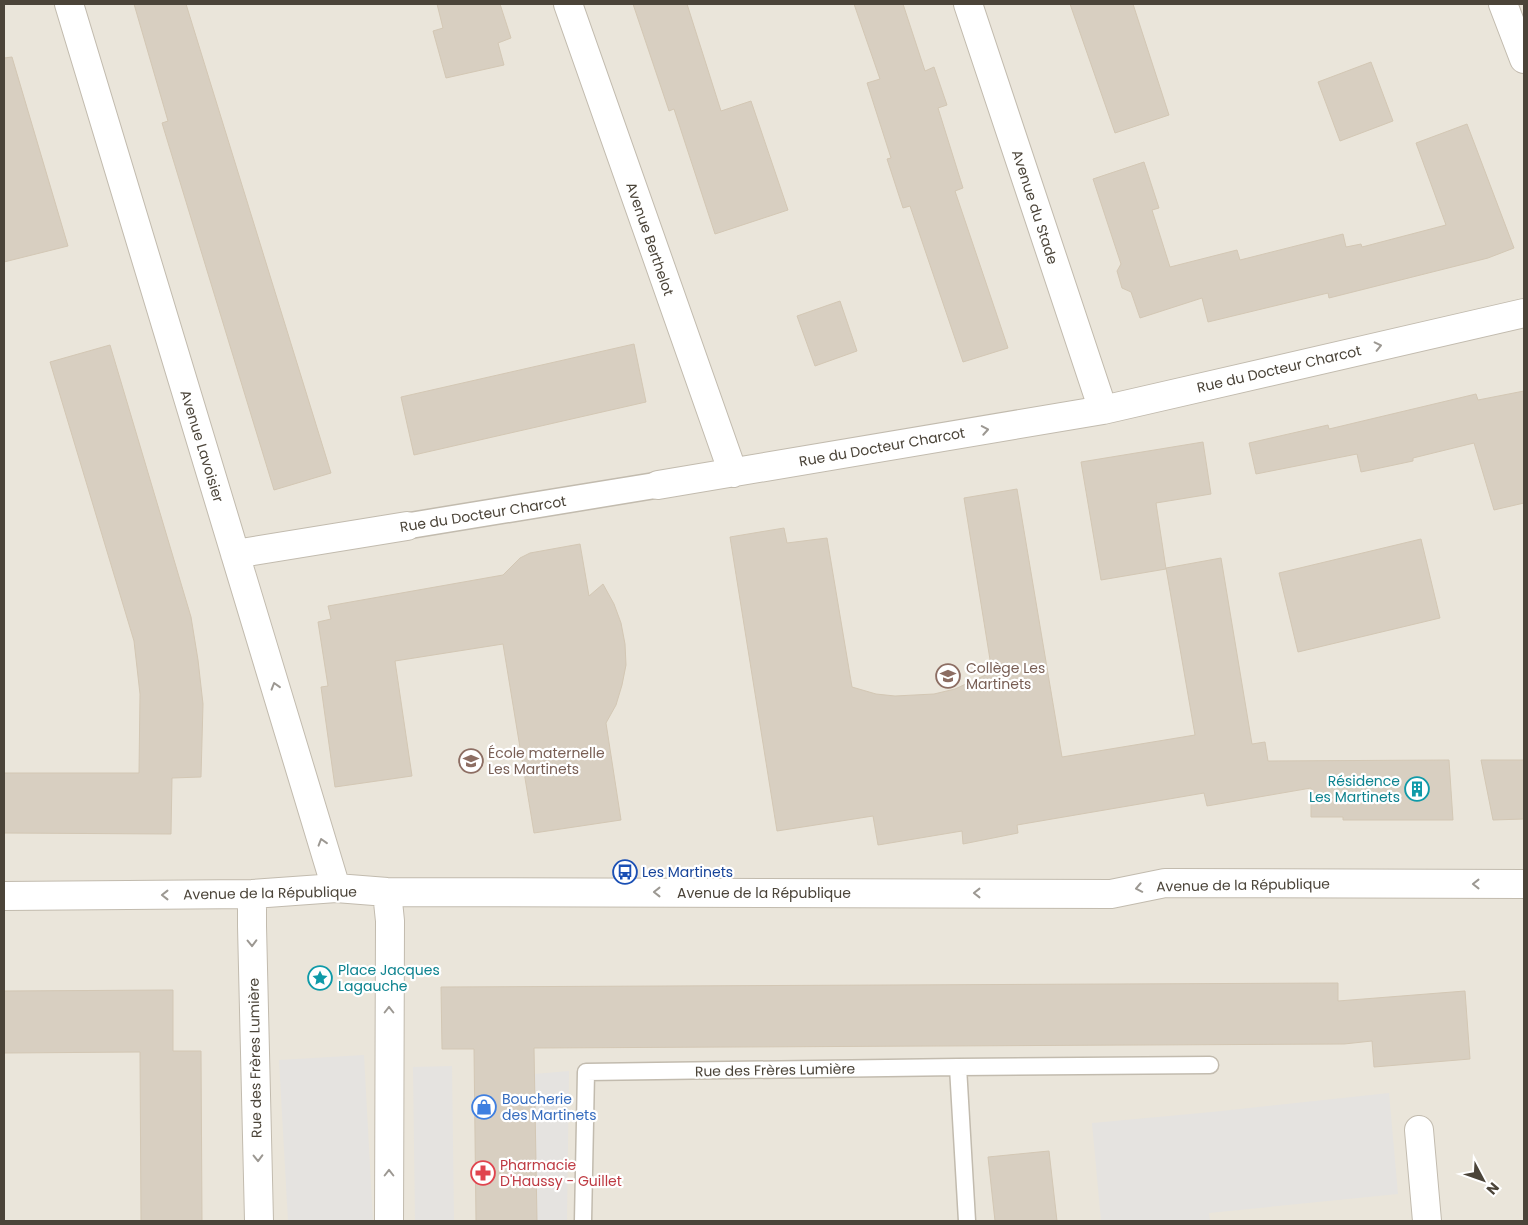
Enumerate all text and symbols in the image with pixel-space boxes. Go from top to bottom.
street label: Avenue du Stade [1007,147,1063,267]
street label: Avenue Berthelot [621,179,679,299]
street label: Rue du Docteur Charcot [1195,340,1363,398]
one-way arrow [1374,341,1383,352]
street label: Avenue Lavoisier [175,387,229,505]
street label: Rue du Docteur Charcot [797,423,967,471]
one-way arrow [980,425,989,435]
street label: Rue du Docteur Charcot [398,491,568,537]
place label: Collège Les Martinets [966,658,1045,694]
school or university icon: Collège Les Martinets [935,663,961,689]
one-way arrow [271,683,281,691]
place label: École maternelle Les Martinets [488,743,605,779]
school or university icon: École maternelle Les Martinets [458,748,484,774]
place label: Résidence Les Martinets [1309,771,1400,807]
building icon: Résidence Les Martinets [1404,776,1430,802]
one-way arrow [318,838,328,846]
bus stop icon: Les Martinets [612,859,638,885]
place label: Les Martinets [642,862,733,882]
street label: Avenue de la République [1156,873,1330,897]
one-way arrow [1471,879,1479,889]
street label: Avenue de la République [183,881,357,905]
street label: Avenue de la République [677,883,851,903]
one-way arrow [1134,883,1143,893]
one-way arrow [652,887,660,897]
one-way arrow [972,888,980,898]
one-way arrow [161,890,169,900]
one-way arrow [247,939,258,947]
place label: Place Jacques Lagauche [338,960,440,996]
place icon: Place Jacques Lagauche [307,965,333,991]
street label: Rue des Frères Lumière [244,977,266,1138]
one-way arrow [384,1006,394,1014]
street label: Rue des Frères Lumière [695,1059,856,1081]
place label: Boucherie des Martinets [502,1089,597,1125]
shop icon: Boucherie des Martinets [471,1094,497,1120]
one-way arrow [252,1154,263,1162]
place label: Pharmacie D'Haussy - Guillet [500,1155,622,1191]
north arrow [1458,1155,1508,1205]
pharmacy icon: Pharmacie D'Haussy - Guillet [470,1160,496,1186]
one-way arrow [384,1168,394,1176]
text: N [1482,1178,1504,1199]

